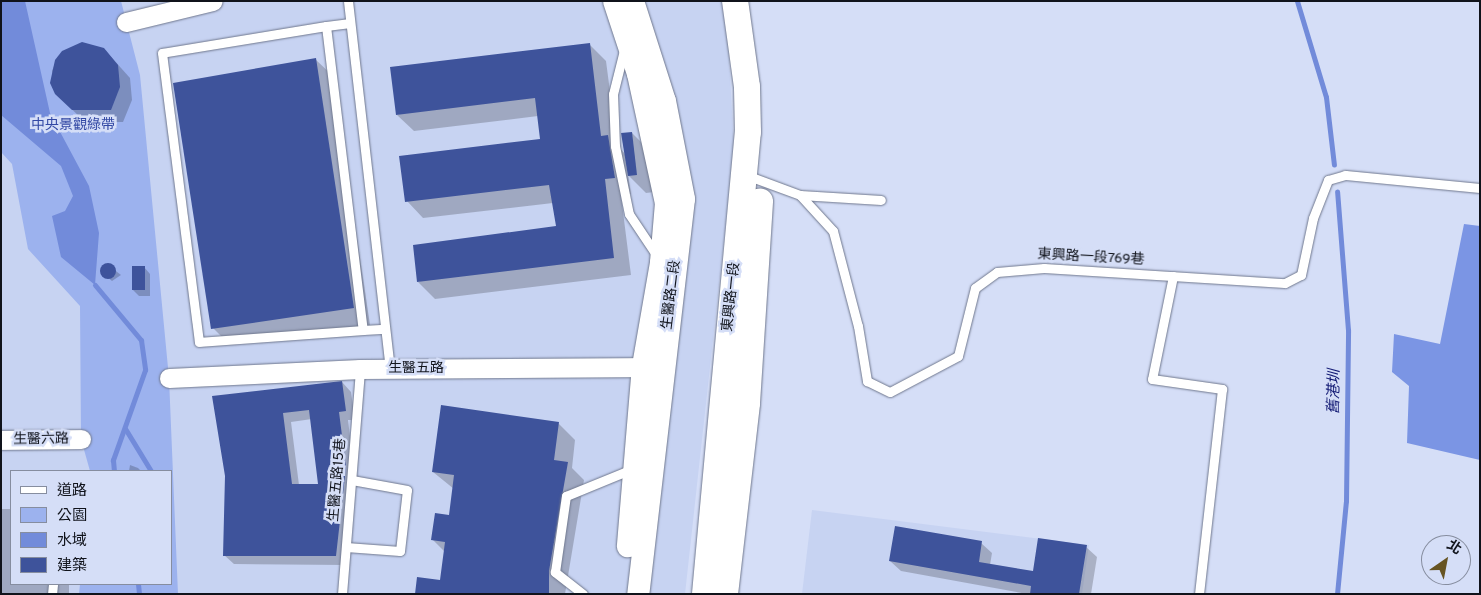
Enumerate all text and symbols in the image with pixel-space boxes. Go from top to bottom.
park label: 中央景觀綠帶 [31,118,115,134]
street label: 東興路一段769巷 [1037,247,1145,269]
street label: 生醫路二段 [659,259,685,331]
street label: 東興路一段 [720,261,744,333]
street label: 生醫五路 [388,361,444,377]
water label: 舊港圳 [1326,369,1344,415]
street label: 生醫六路 [13,431,69,449]
street label: 生醫五路15巷 [326,437,350,523]
legend [10,470,172,585]
text: 道路 [57,482,87,501]
text: 公園 [57,507,87,526]
text: 水域 [57,532,87,551]
north arrow [1421,535,1471,585]
text: 北 [1443,537,1464,559]
text: 建築 [57,557,87,576]

